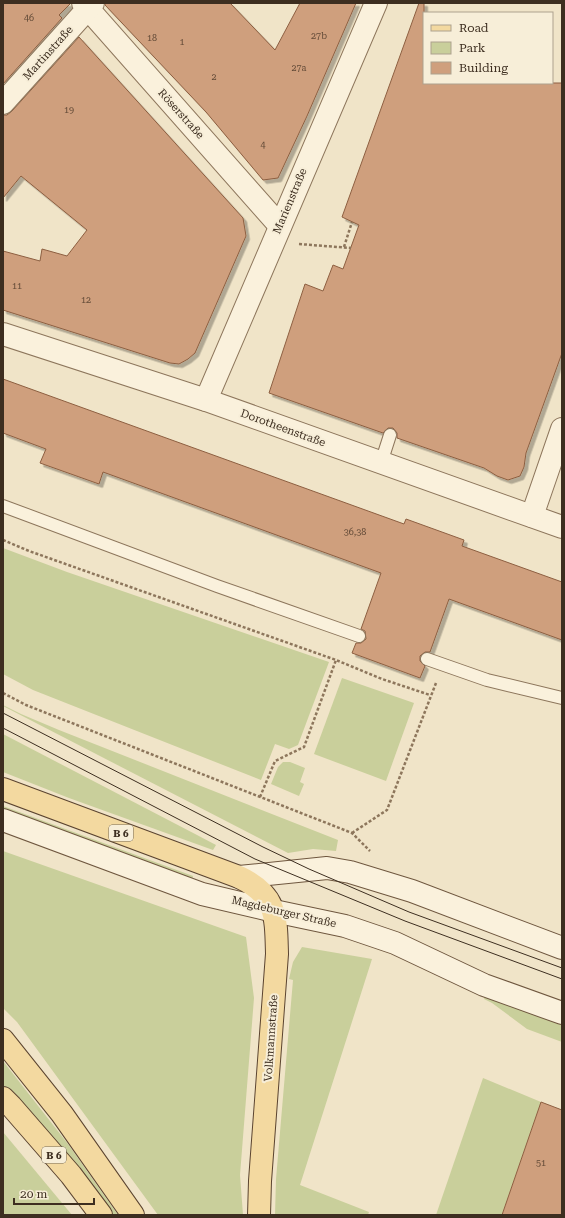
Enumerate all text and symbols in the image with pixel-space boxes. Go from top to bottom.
legend [423,12,553,84]
house number: 46 [24,13,34,23]
text: Road [459,21,489,35]
street label: Martinstraße [20,23,76,83]
house number: 27b [311,31,327,41]
house number: 18 [147,33,157,43]
house number: 1 [179,37,185,47]
text: Park [459,41,486,55]
text: Building [459,61,508,75]
house number: 27a [292,63,307,73]
house number: 2 [211,72,217,82]
street label: Röserstraße [155,86,207,142]
house number: 19 [64,105,74,115]
house number: 4 [260,140,266,150]
street label: Marienstraße [270,166,310,236]
house number: 11 [12,281,22,291]
house number: 12 [81,295,91,305]
street label: Dorotheenstraße [239,407,327,449]
house number: 36,38 [344,527,366,537]
road number: B 6 [109,825,133,841]
street label: Magdeburger Straße [230,894,338,930]
street label: Volkmannstraße [261,994,281,1082]
road number: B 6 [42,1147,66,1163]
house number: 51 [536,1158,546,1168]
scale bar [14,1180,94,1206]
text: 20 m [20,1187,47,1201]

